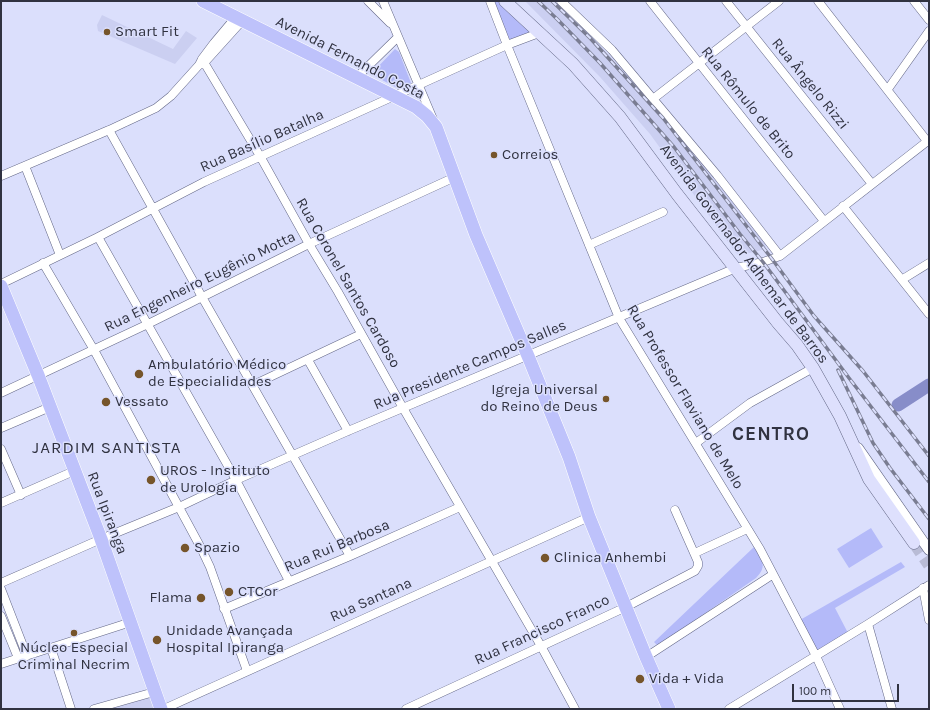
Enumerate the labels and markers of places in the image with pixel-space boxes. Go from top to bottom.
place label: Smart Fit [115,23,179,41]
marker: Smart Fit [102,27,112,37]
place label: Correios [502,146,558,164]
marker: Correios [489,150,499,160]
place label: Ambulatório Médico de Especialidades [148,356,286,391]
marker: Ambulatório Médico de Especialidades [133,368,145,380]
place label: Igreja Universal do Reino de Deus [480,381,598,416]
place label: Vessato [115,393,169,411]
marker: Igreja Universal do Reino de Deus [601,394,611,404]
marker: Vessato [100,396,112,408]
place label: UROS - Instituto de Urologia [160,462,270,497]
marker: UROS - Instituto de Urologia [145,474,157,486]
place label: Spazio [194,539,240,557]
marker: Spazio [179,542,191,554]
place label: Clinica Anhembi [554,549,667,567]
marker: Clinica Anhembi [539,552,551,564]
place label: CTCor [238,583,278,601]
marker: CTCor [223,586,235,598]
place label: Flama [149,589,192,607]
marker: Flama [195,592,207,604]
place label: Unidade Avançada Hospital Ipiranga [166,622,293,657]
marker: Núcleo Especial Criminal Necrim [69,628,79,638]
marker: Unidade Avançada Hospital Ipiranga [151,634,163,646]
place label: Núcleo Especial Criminal Necrim [18,639,130,674]
place label: Vida + Vida [649,670,724,688]
marker: Vida + Vida [634,673,646,685]

